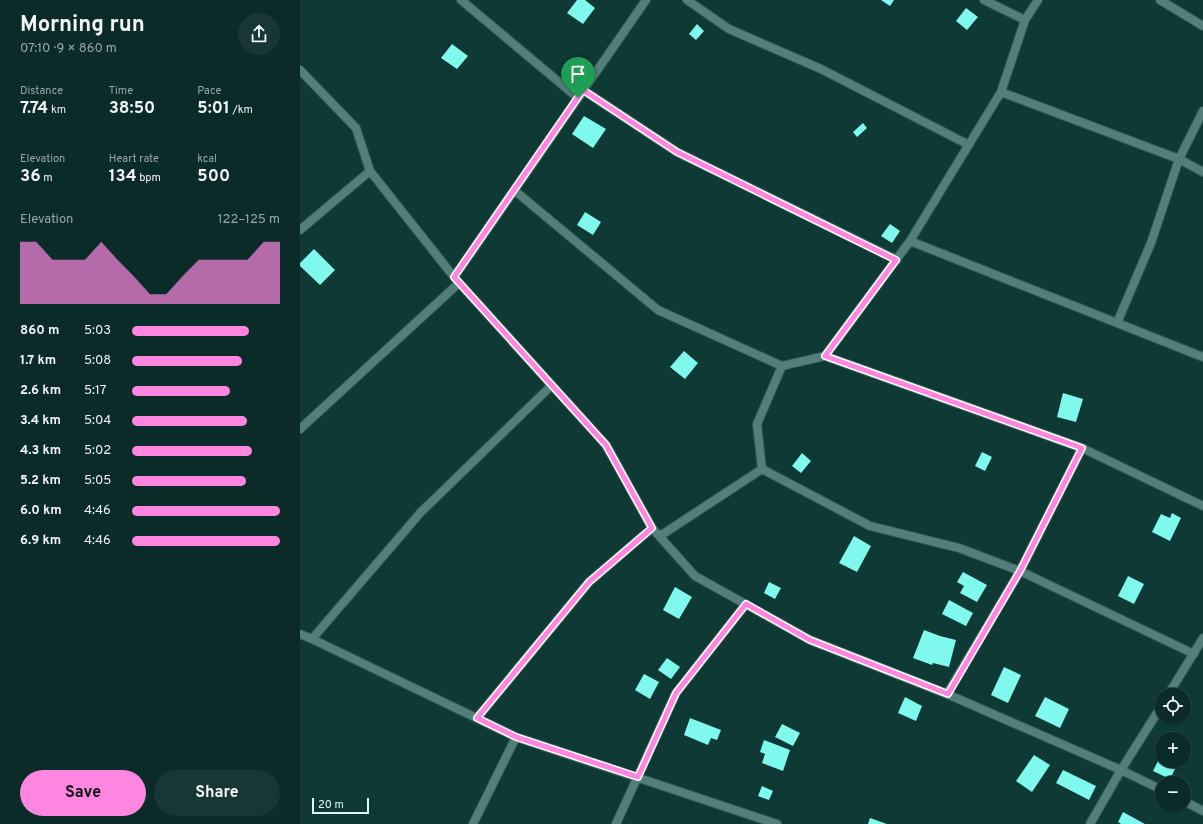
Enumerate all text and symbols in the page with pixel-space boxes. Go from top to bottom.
text: Morning run [20,12,145,39]
button: share [238,13,280,55]
text: 07:10 · 9 × 860 m [20,41,117,57]
pin [561,57,595,98]
icon: arrive [567,63,589,85]
text: Distance [20,84,63,98]
text: Time [109,84,133,98]
text: Pace [197,84,222,98]
text: 7.74 [20,98,48,120]
text: 38:50 [109,98,155,120]
text: 5:01 [197,98,230,120]
text: km [48,103,66,117]
text: /km [230,103,253,117]
text: Elevation [20,152,65,166]
text: Heart rate [109,152,159,166]
text: kcal [197,152,217,166]
text: 36 [20,166,41,188]
text: 134 [109,166,137,188]
text: 500 [197,166,230,188]
text: m [41,171,53,185]
text: bpm [137,171,161,185]
text: Elevation [20,212,73,228]
text: 122–125 m [218,212,280,228]
text: 860 m [20,323,59,339]
text: 5:03 [84,323,111,339]
text: 1.7 km [20,353,56,369]
text: 5:08 [84,353,111,369]
text: 2.6 km [20,383,61,399]
text: 5:17 [84,383,107,399]
text: 3.4 km [20,413,61,429]
text: 5:04 [84,413,111,429]
text: 4.3 km [20,443,61,459]
text: 5:02 [84,443,111,459]
text: 5.2 km [20,473,61,489]
text: 5:05 [84,473,111,489]
text: 6.0 km [20,503,62,519]
text: 4:46 [84,503,111,519]
text: 6.9 km [20,533,61,549]
text: 4:46 [84,533,111,549]
map controls [1155,688,1191,812]
button: locate [1155,688,1191,724]
button: + [1155,732,1191,768]
button: Save [20,770,146,816]
button: Share [154,770,280,816]
button: − [1155,776,1191,812]
scale bar [312,796,369,815]
text: 20 m [318,798,344,812]

